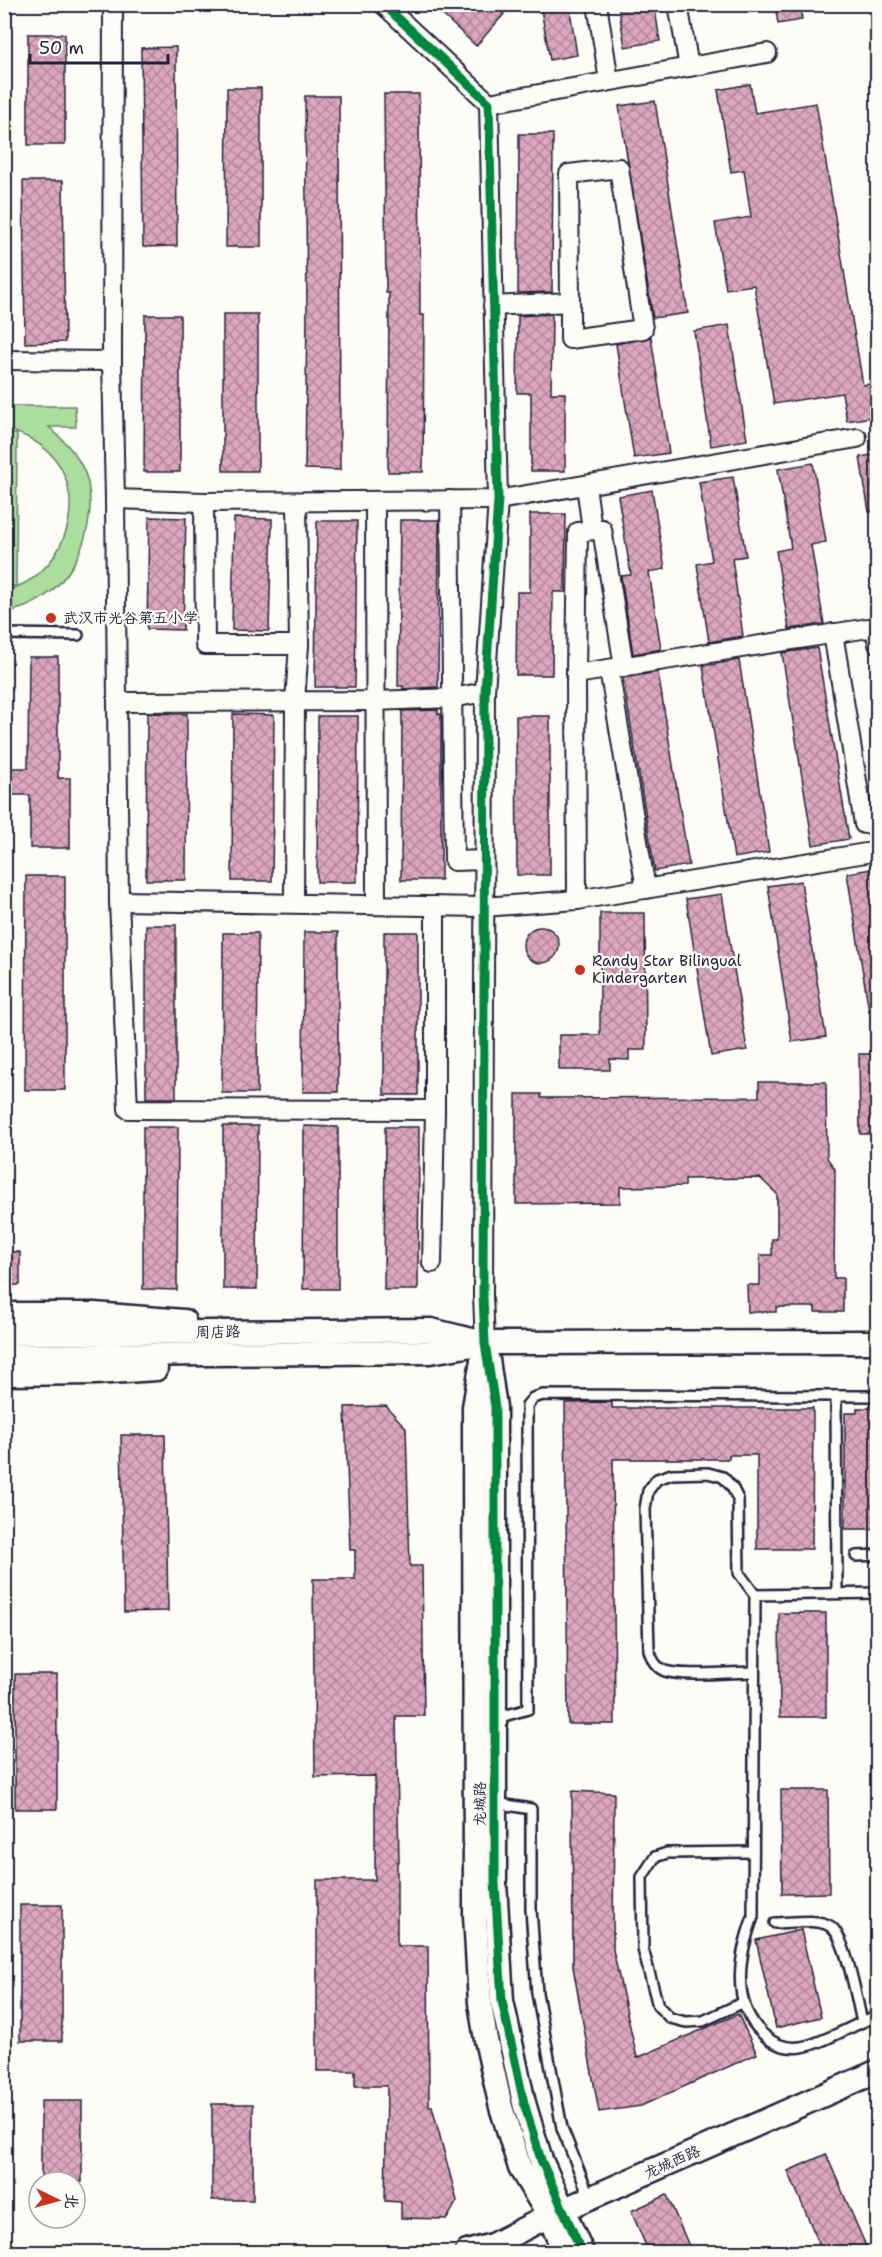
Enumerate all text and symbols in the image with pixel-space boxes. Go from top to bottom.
scale bar [30,27,168,65]
text: 50 m [39,36,84,60]
place label: 武汉市光谷第五小学 [63,608,198,628]
marker: 武汉市光谷第五小学 [44,611,58,625]
place label: Randy Star Bilingual Kindergarten [592,951,742,988]
marker: Randy Star Bilingual Kindergarten [573,963,587,977]
street label: 周店路 [195,1322,241,1342]
street label: 龙城路 [470,1781,490,1827]
street label: 龙城西路 [641,2141,703,2183]
north arrow [27,2170,87,2230]
text: 北 [60,2192,83,2210]

